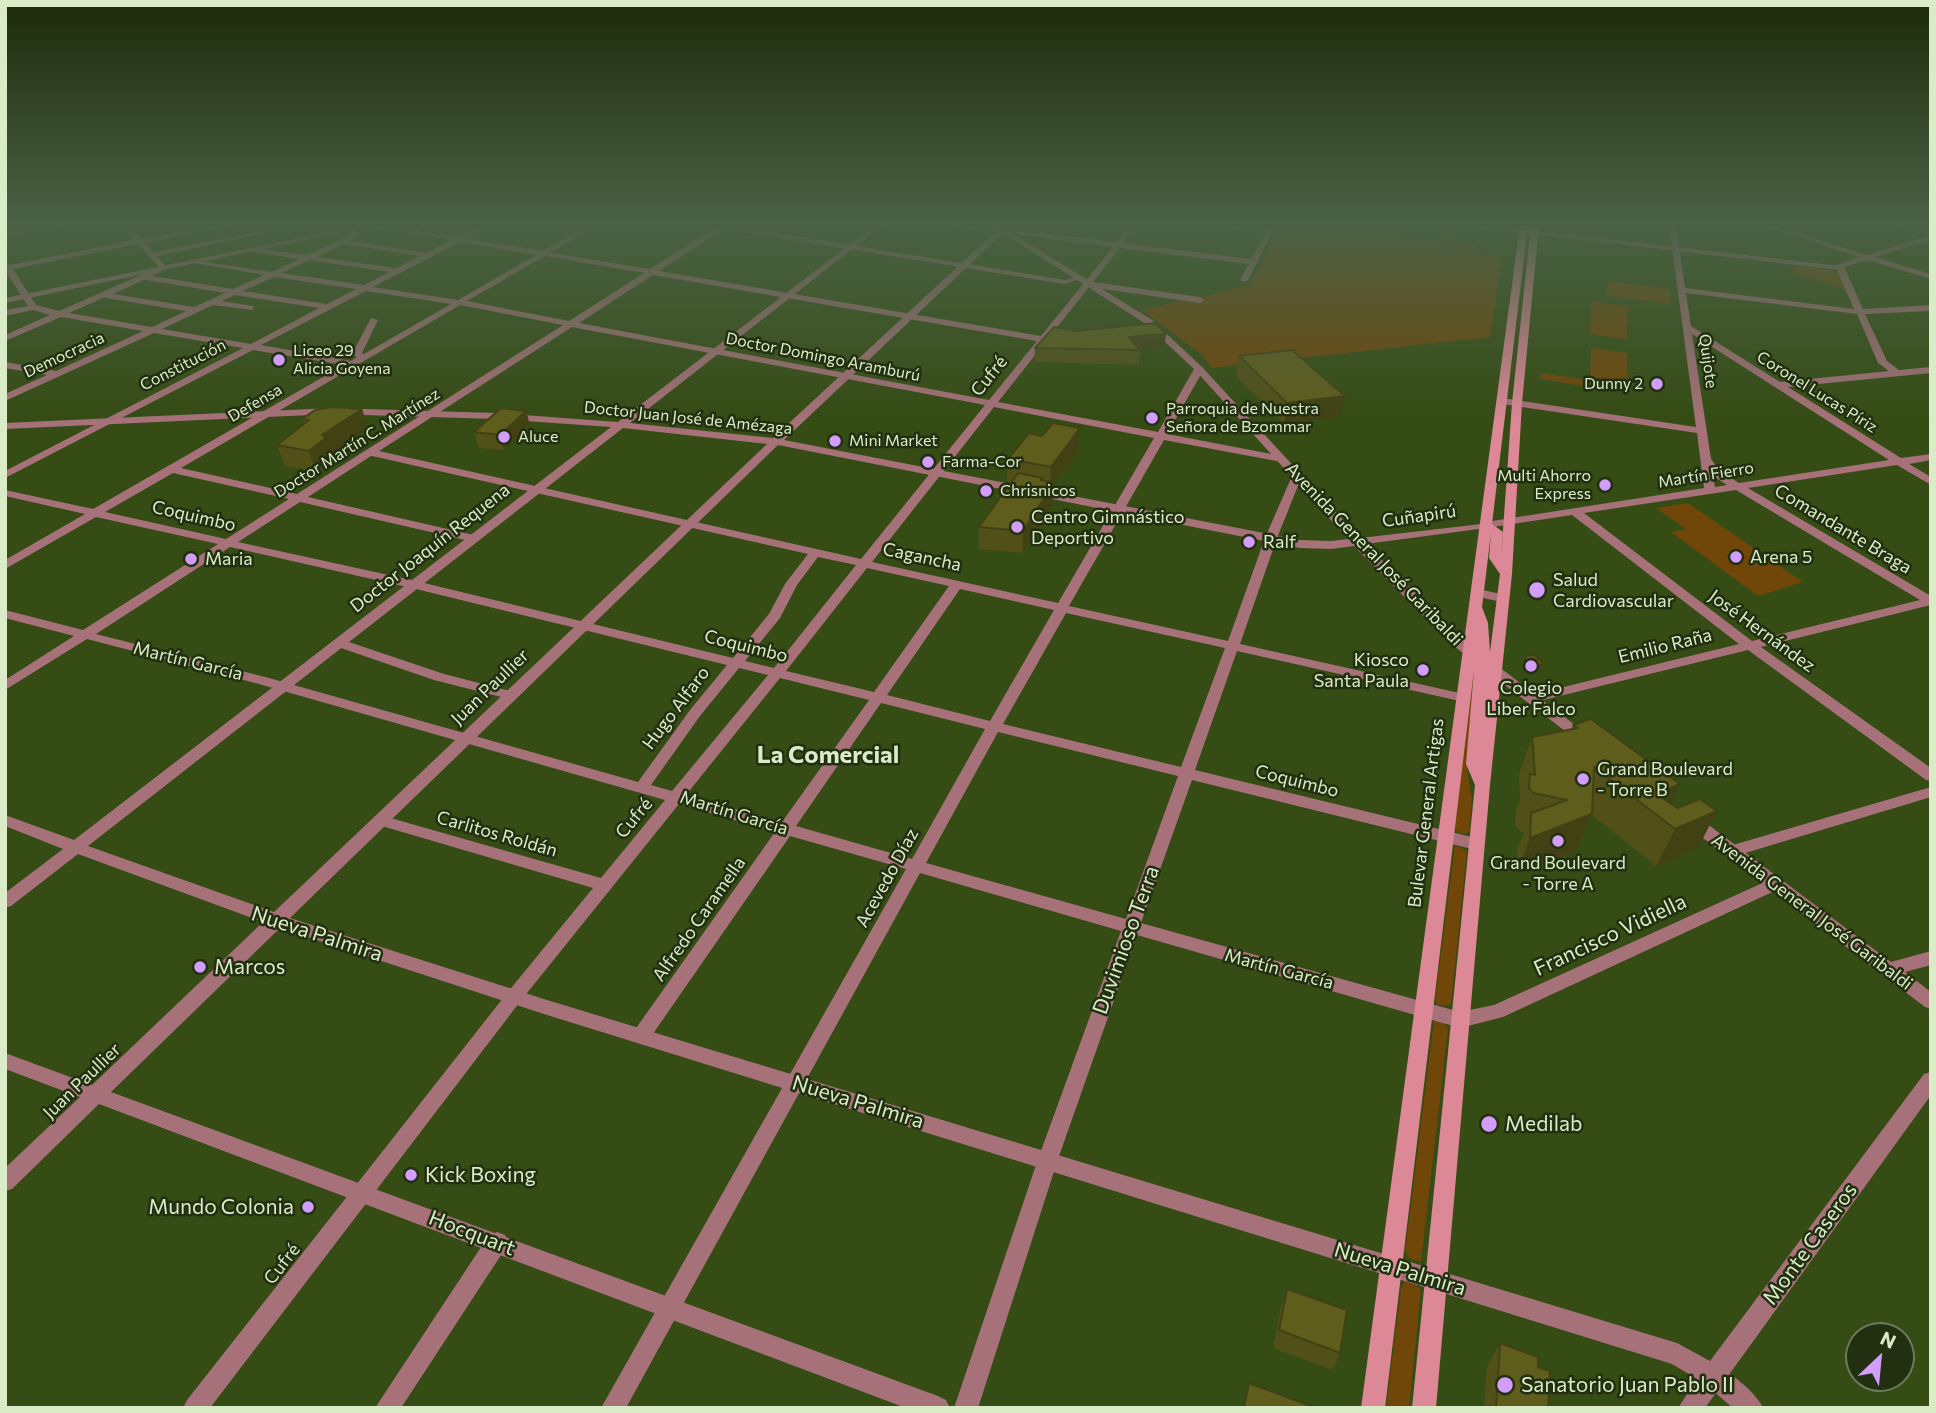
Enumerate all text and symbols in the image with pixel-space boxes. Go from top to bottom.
street label: Democracia [21,328,107,382]
street label: Doctor Domingo Aramburú [724,329,922,385]
street label: Quijote [1695,333,1721,389]
street label: Constitución [137,335,229,395]
place label: Liceo 29 Alicia Goyena [293,341,391,379]
street label: Coronel Lucas Píriz [1753,347,1881,437]
street label: Cufré [966,351,1012,401]
marker: Liceo 29 Alicia Goyena [271,352,287,368]
place label: Dunny 2 [1584,374,1643,394]
marker: Dunny 2 [1649,376,1665,392]
street label: Defensa [225,380,285,426]
street label: Doctor Martín C. Martínez [271,384,443,502]
street label: Doctor Juan José de Amézaga [583,398,793,438]
place label: Parroquia de Nuestra Señora de Bzommar [1166,399,1319,437]
marker: Parroquia de Nuestra Señora de Bzommar [1144,410,1160,426]
place label: Aluce [518,427,558,447]
marker: Aluce [496,429,512,445]
place label: Mini Market [849,431,938,451]
marker: Mini Market [827,433,843,449]
place label: Farma-Cor [942,452,1022,472]
marker: Farma-Cor [920,454,936,470]
street label: Avenida General José Garibaldi [1281,458,1467,650]
street label: Martín Fierro [1657,458,1755,492]
place label: Multi Ahorro Express [1497,466,1591,504]
marker: Multi Ahorro Express [1597,477,1613,493]
street label: Doctor Joaquín Requena [346,479,514,617]
street label: Comandante Braga [1771,480,1915,578]
place label: Chrisnicos [1000,481,1076,501]
marker: Chrisnicos [978,483,994,499]
street label: Coquimbo [150,496,238,536]
street label: Cuñapirú [1381,500,1457,532]
place label: Centro Gimnástico Deportivo [1031,506,1185,548]
marker: Centro Gimnástico Deportivo [1009,519,1025,535]
place label: Ralf [1263,531,1296,553]
marker: Ralf [1241,534,1257,550]
street label: Cagancha [881,538,963,576]
place label: Arena 5 [1750,546,1812,568]
place label: Maria [205,548,253,570]
marker: Arena 5 [1728,549,1744,565]
marker: Maria [183,551,199,567]
place label: Salud Cardiovascular [1553,569,1674,612]
marker: Salud Cardiovascular [1527,580,1547,600]
street label: José Hernández [1705,585,1819,677]
street label: Emilio Raña [1616,624,1714,668]
street label: Coquimbo [702,625,790,667]
street label: Martín García [131,637,245,685]
street label: Juan Paullier [447,645,533,729]
place label: Kiosco Santa Paula [1314,649,1409,692]
marker: Colegio Liber Falco [1523,658,1539,674]
street label: Hugo Alfaro [638,662,714,754]
marker: Kiosco Santa Paula [1415,662,1431,678]
place label: Colegio Liber Falco [1486,677,1576,720]
street label: Bulevar General Artigas [1404,717,1448,909]
district label: La Comercial [757,741,899,769]
place label: Grand Boulevard - Torre B [1597,758,1733,800]
street label: Coquimbo [1253,760,1341,802]
marker: Grand Boulevard - Torre B [1575,771,1591,787]
street label: Martín García [677,786,791,840]
street label: Cufré [611,793,657,843]
street label: Carlitos Roldán [434,806,560,862]
street label: Acevedo Díaz [851,825,923,931]
street label: Avenida General José Garibaldi [1707,829,1917,995]
marker: Grand Boulevard - Torre A [1550,833,1566,849]
place label: Grand Boulevard - Torre A [1490,852,1626,894]
street label: Alfredo Caramella [648,853,750,985]
street label: Duvimioso Terra [1087,862,1165,1018]
street label: Francisco Vidiella [1530,889,1690,981]
street label: Nueva Palmira [248,901,386,967]
street label: Martín García [1222,944,1336,994]
place label: Marcos [214,954,285,980]
marker: Marcos [192,959,208,975]
street label: Juan Paullier [39,1039,125,1123]
street label: Nueva Palmira [789,1070,927,1134]
place label: Medilab [1505,1111,1582,1137]
marker: Medilab [1479,1114,1499,1134]
place label: Kick Boxing [425,1162,536,1188]
marker: Kick Boxing [403,1167,419,1183]
street label: Monte Caseros [1757,1178,1863,1310]
place label: Mundo Colonia [148,1194,294,1220]
marker: Mundo Colonia [300,1199,316,1215]
street label: Hocquart [425,1205,519,1261]
street label: Nueva Palmira [1331,1237,1469,1301]
street label: Cufré [259,1239,305,1289]
north arrow [1845,1322,1915,1392]
text: N [1877,1326,1900,1353]
place label: Sanatorio Juan Pablo II [1521,1372,1734,1398]
marker: Sanatorio Juan Pablo II [1495,1375,1515,1395]

